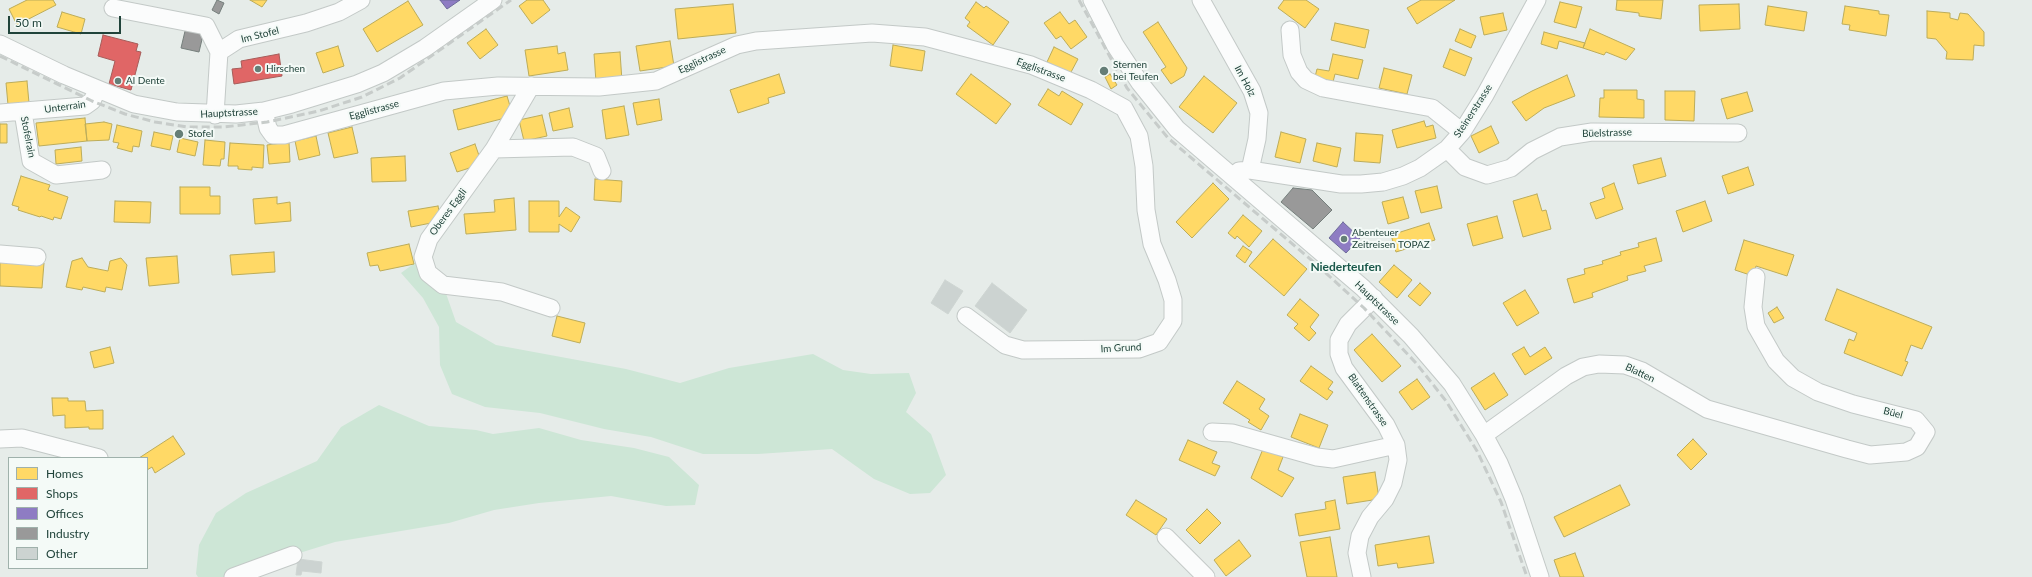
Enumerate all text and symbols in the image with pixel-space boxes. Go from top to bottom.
scale bar [10,8,123,34]
text: 50 m [15,15,42,30]
street label: Im Stofel [240,24,280,46]
street label: Egglistrasse [676,44,728,76]
street label: Egglistrasse [1015,56,1067,84]
place label: Sternen bei Teufen [1113,59,1159,82]
place label: Hirschen [266,63,305,75]
street label: Im Holz [1232,63,1258,99]
marker: Hirschen [253,64,263,74]
marker: Sternen bei Teufen [1098,65,1110,77]
place label: Al Dente [126,75,165,87]
marker: Al Dente [113,76,123,86]
street label: Steinerstrasse [1451,82,1495,140]
street label: Unterrain [44,98,86,116]
street label: Egglistrasse [348,98,400,122]
street label: Hauptstrasse [200,106,258,120]
street label: Stofelrain [18,115,38,159]
street label: Büelstrasse [1582,126,1632,140]
marker: Stofel [173,128,185,140]
place label: Stofel [188,128,213,140]
street label: Oberes Eggli [427,186,469,238]
place label: Abenteuer Zeitreisen TOPAZ [1352,227,1430,250]
marker: Abenteuer Zeitreisen TOPAZ [1339,234,1349,244]
district label: Niederteufen [1310,260,1382,274]
street label: Hauptstrasse [1352,279,1402,327]
street label: Im Grund [1100,341,1142,355]
street label: Blatten [1623,361,1657,385]
street label: Blattenstrasse [1345,371,1391,429]
street label: Büel [1882,405,1904,421]
legend [8,457,148,569]
text: Homes [46,466,83,481]
text: Shops [46,486,78,501]
text: Offices [46,506,83,521]
text: Industry [46,526,89,541]
text: Other [46,546,77,561]

